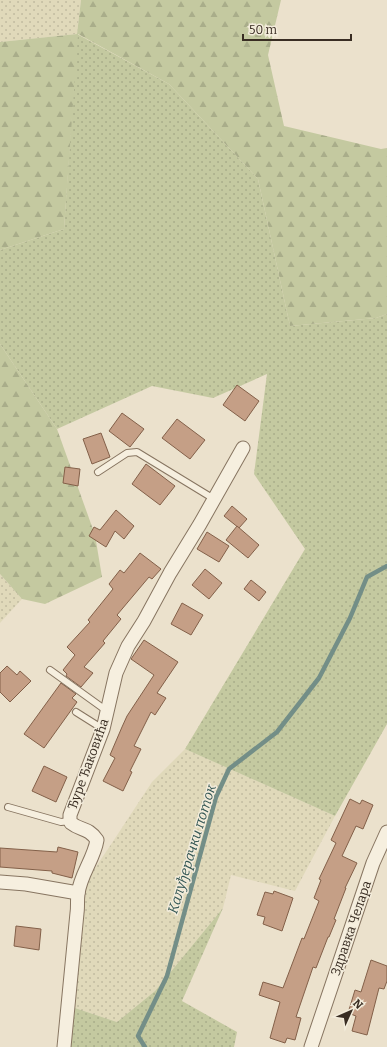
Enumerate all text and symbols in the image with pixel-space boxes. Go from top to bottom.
scale bar [243,16,351,42]
text: 50 m [249,23,278,37]
street label: Ђуре Ђаковића [65,716,111,812]
water label: Калуђерачки поток [164,782,220,916]
street label: Здравка Челара [328,879,374,977]
north arrow [331,991,371,1031]
text: N [350,997,366,1012]

